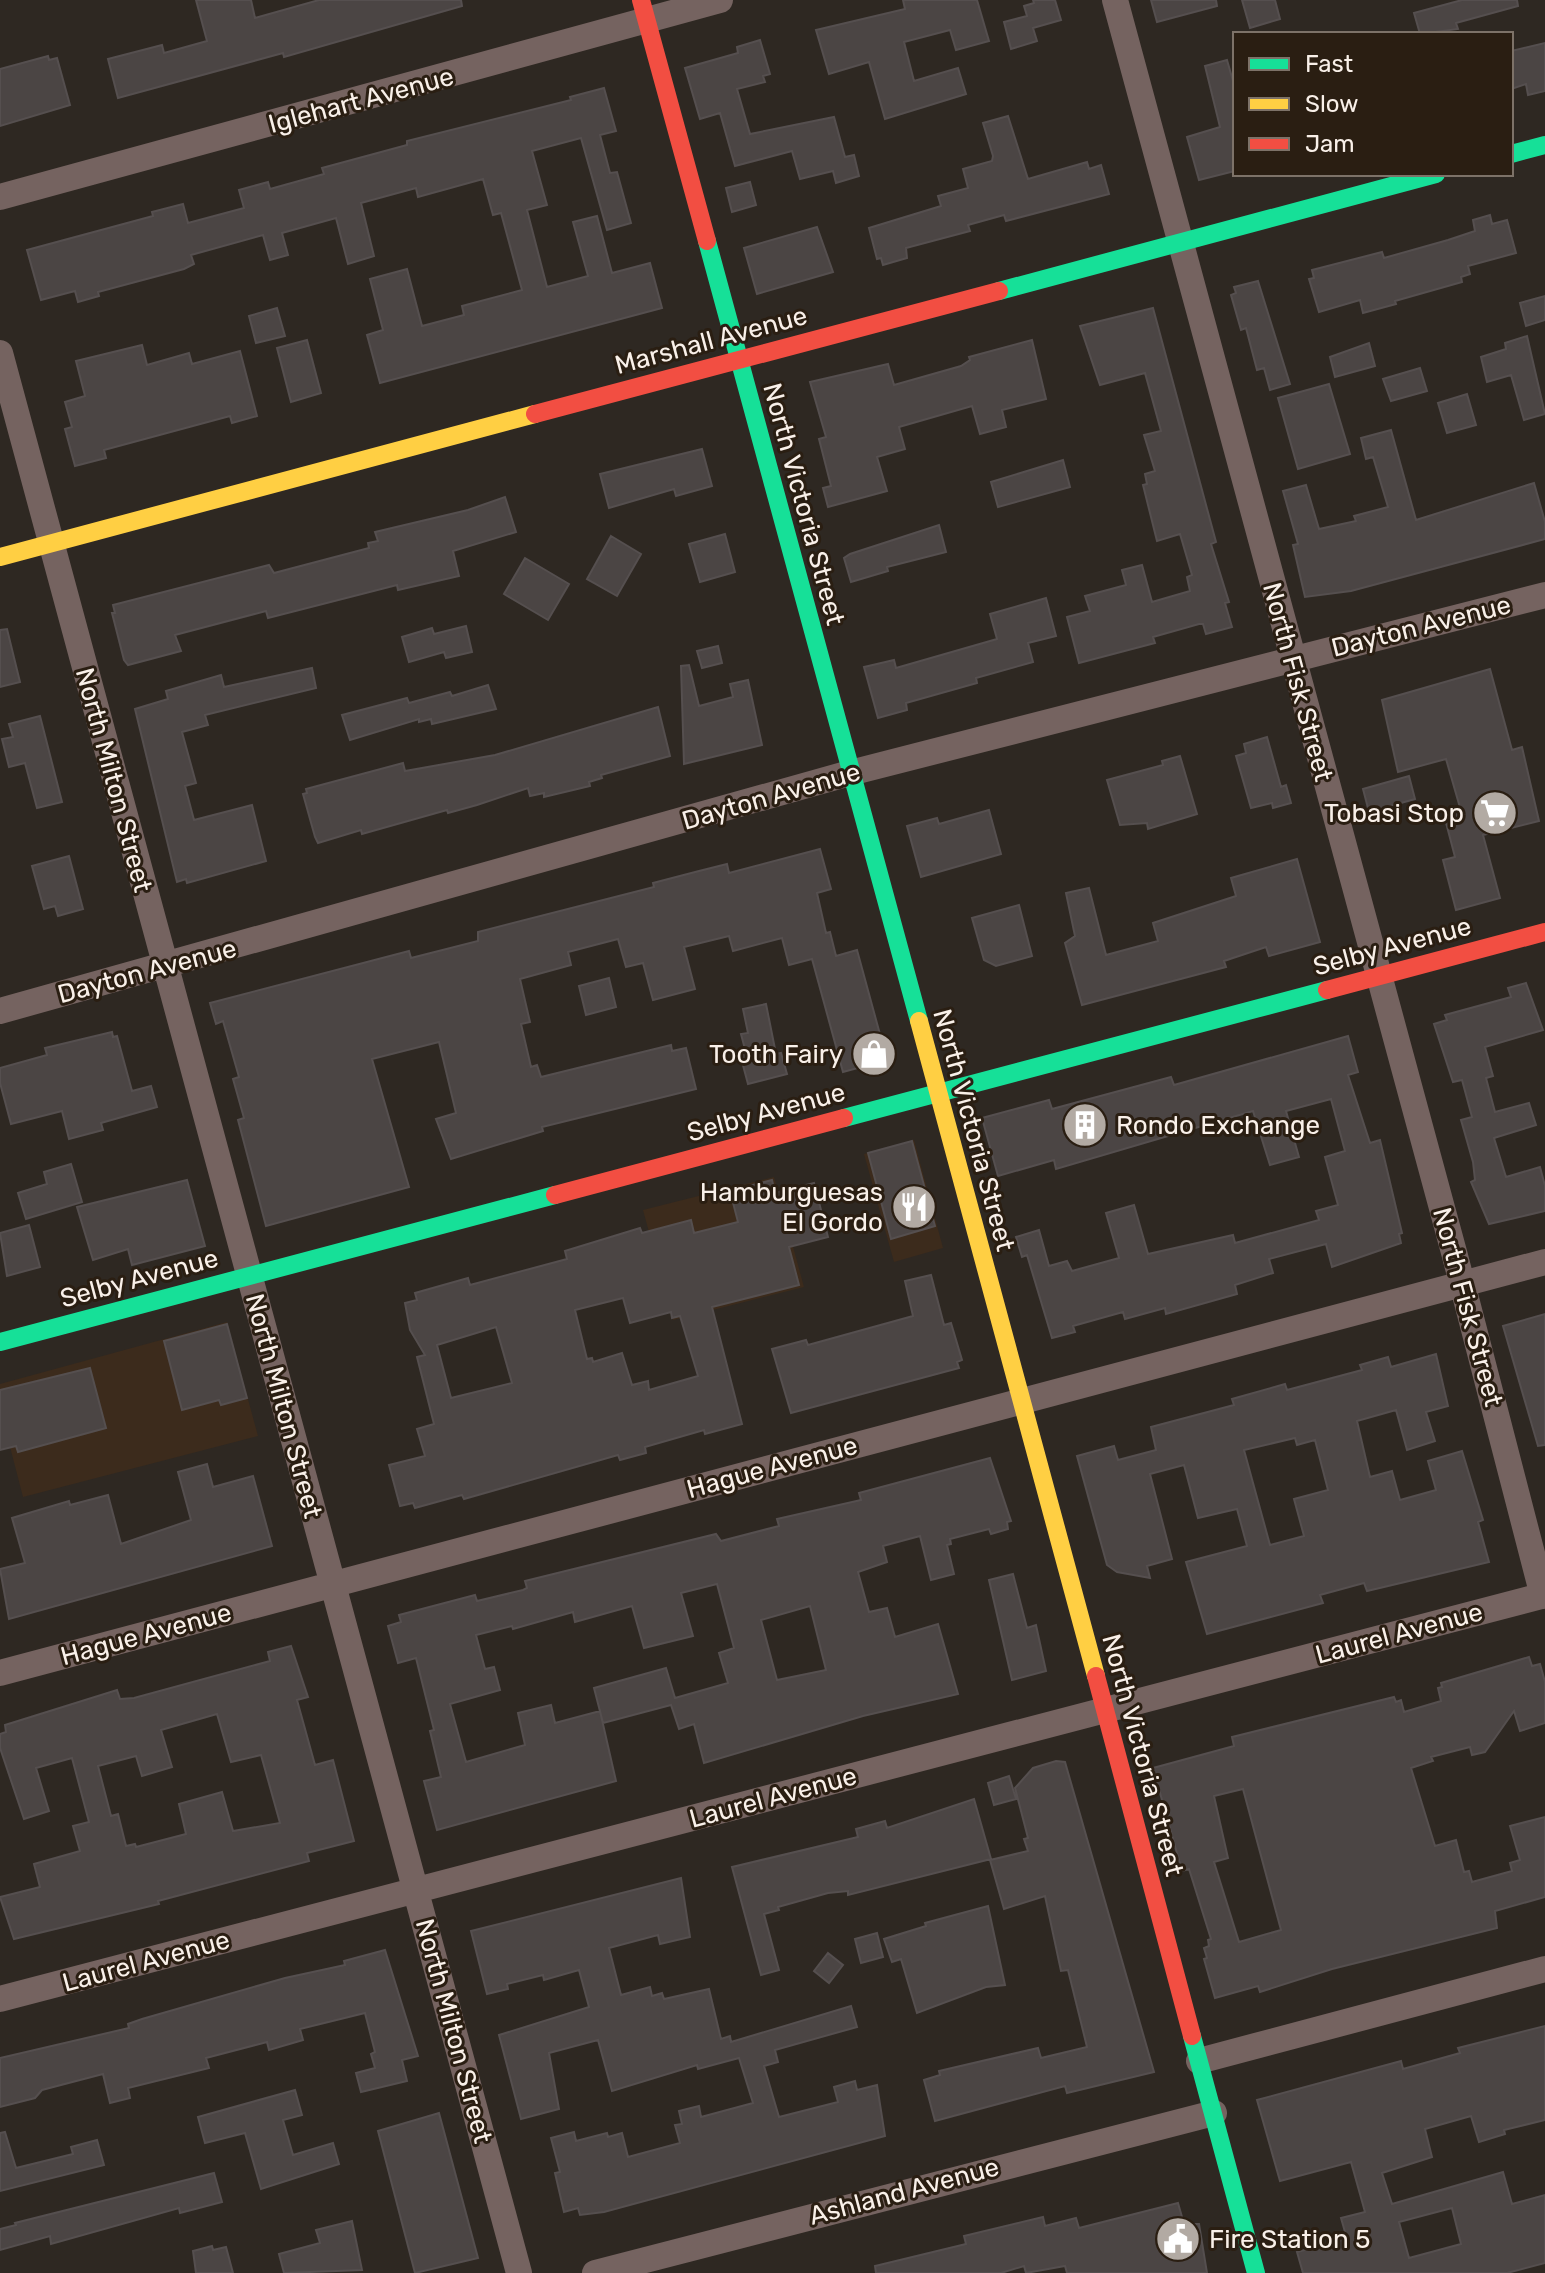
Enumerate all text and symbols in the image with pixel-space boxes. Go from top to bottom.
legend [1233,32,1513,176]
text: Fast [1305,50,1353,78]
street label: Iglehart Avenue [265,61,457,140]
text: Slow [1305,90,1358,118]
text: Jam [1305,130,1355,158]
street label: Marshall Avenue [612,300,811,381]
street label: North Victoria Street [756,380,851,629]
street label: North Fisk Street [1256,579,1339,785]
street label: Dayton Avenue [1328,589,1514,664]
street label: North Milton Street [69,665,158,896]
street label: Dayton Avenue [678,756,864,837]
supermarket icon: Tobasi Stop [1471,789,1519,837]
place label: Tobasi Stop [1324,798,1464,829]
street label: Selby Avenue [1310,910,1475,982]
street label: Dayton Avenue [54,933,240,1010]
street label: North Victoria Street [926,1006,1021,1255]
shop icon: Tooth Fairy [850,1030,898,1078]
place label: Tooth Fairy [709,1039,843,1070]
street label: Selby Avenue [684,1076,849,1148]
building icon: Rondo Exchange [1061,1101,1109,1149]
place label: Rondo Exchange [1116,1110,1320,1141]
place label: Hamburguesas El Gordo [700,1177,883,1238]
restaurant icon: Hamburguesas El Gordo [890,1183,938,1231]
street label: North Fisk Street [1426,1204,1509,1410]
street label: Selby Avenue [57,1242,222,1314]
street label: North Milton Street [239,1291,328,1522]
street label: Hague Avenue [683,1430,861,1505]
street label: Laurel Avenue [1312,1596,1486,1671]
street label: Hague Avenue [57,1597,235,1672]
street label: North Victoria Street [1095,1631,1190,1880]
street label: Laurel Avenue [686,1760,860,1835]
street label: North Milton Street [409,1916,498,2147]
street label: Laurel Avenue [59,1924,233,1999]
street label: Ashland Avenue [806,2151,1002,2232]
public building icon: Fire Station 5 [1154,2215,1202,2263]
place label: Fire Station 5 [1209,2224,1371,2255]

